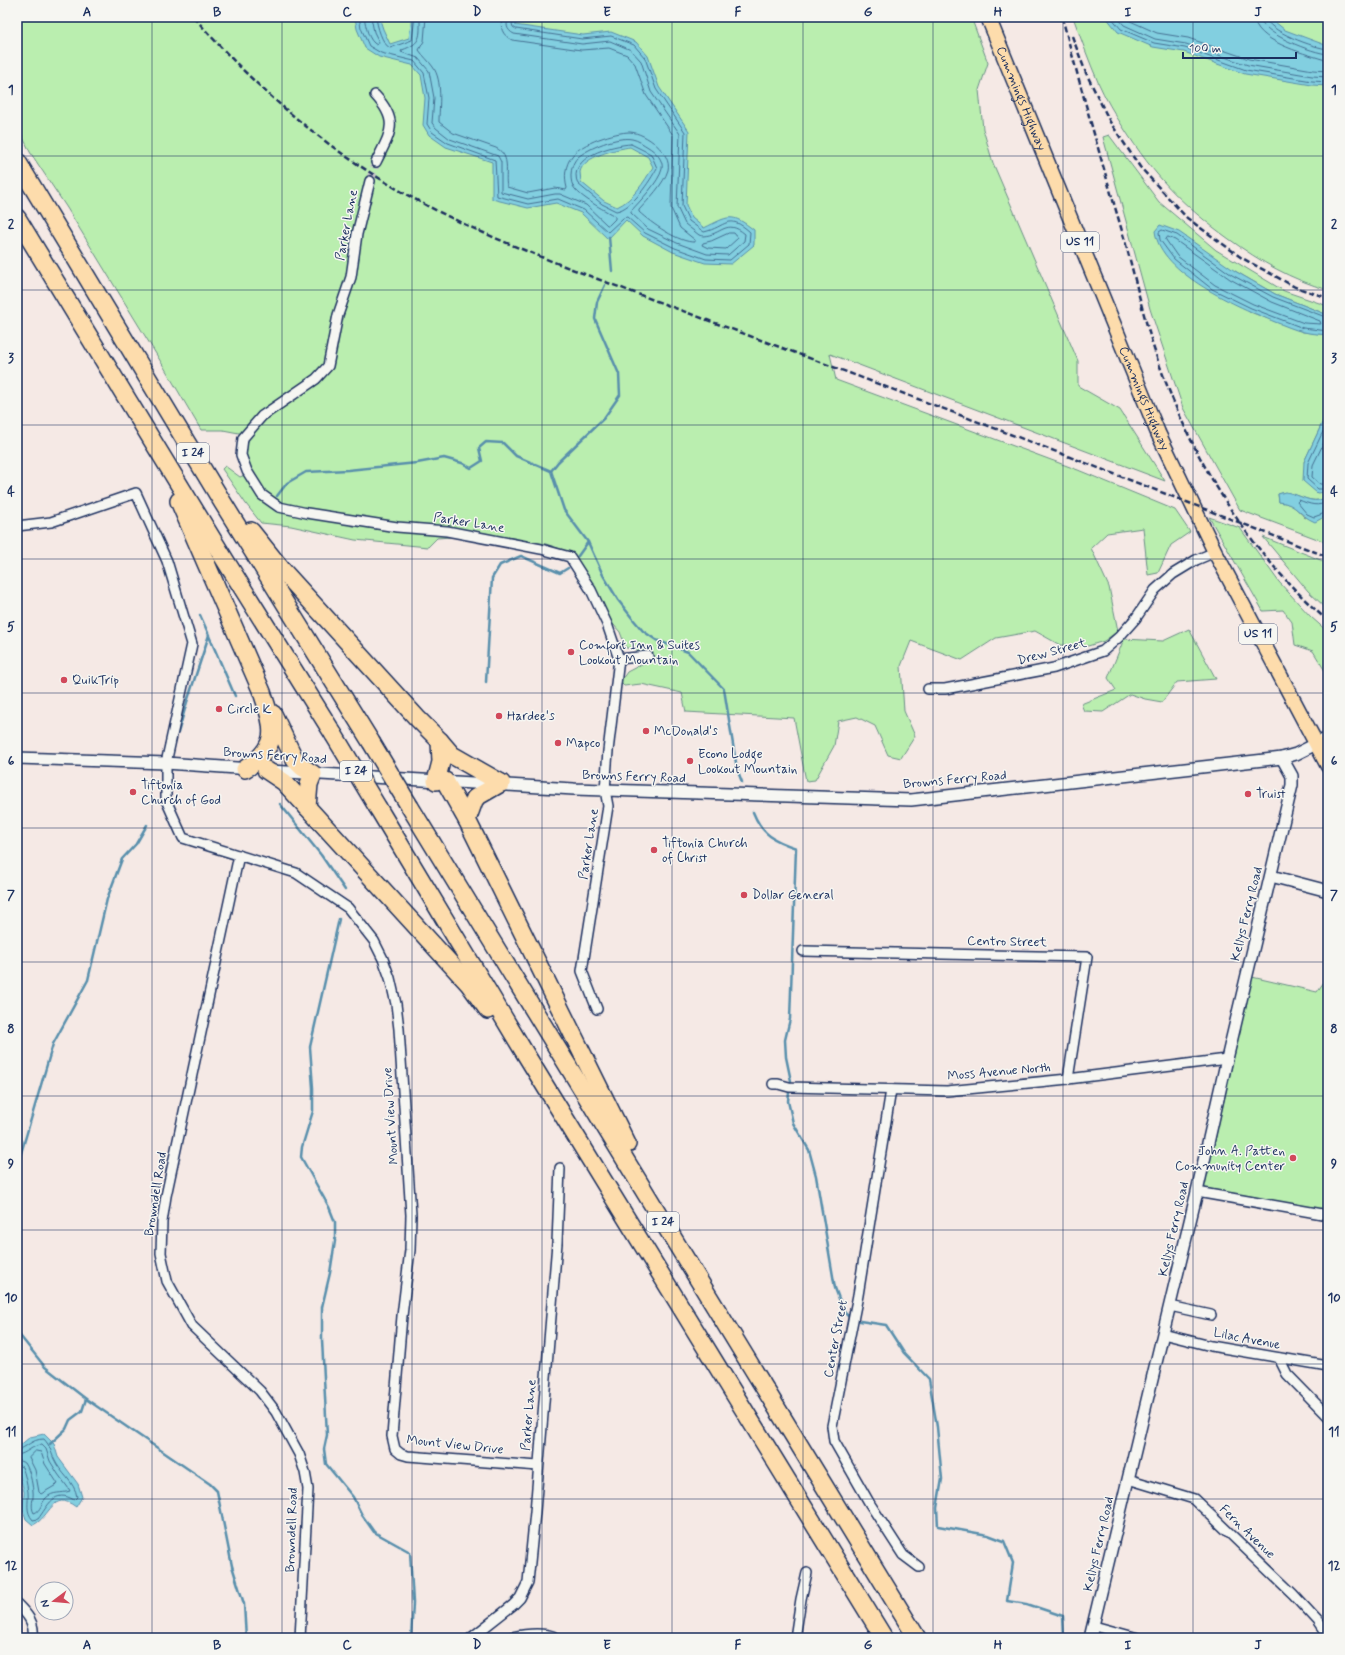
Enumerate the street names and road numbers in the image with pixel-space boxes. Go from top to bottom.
street label: Cummings Highway [992,44,1050,154]
street label: Parker Lane [332,188,362,262]
road number: US 11 [1061,232,1099,252]
street label: Cummings Highway [1115,344,1174,453]
road number: I 24 [177,443,209,463]
street label: Parker Lane [432,509,506,537]
road number: US 11 [1239,624,1277,644]
street label: Drew Street [1016,635,1089,669]
street label: Browns Ferry Road [223,744,327,768]
road number: I 24 [340,761,372,781]
street label: Browns Ferry Road [582,767,686,787]
street label: Browns Ferry Road [903,767,1007,793]
street label: Parker Lane [575,807,603,881]
street label: Kellys Ferry Road [1227,865,1267,963]
street label: Centro Street [967,933,1048,951]
street label: Moss Avenue North [947,1059,1051,1085]
street label: Mount View Drive [379,1067,403,1165]
street label: Browndell Road [141,1151,171,1237]
street label: Kellys Ferry Road [1155,1180,1193,1278]
road number: I 24 [647,1212,679,1232]
street label: Center Street [820,1299,852,1379]
street label: Lilac Avenue [1212,1324,1282,1354]
street label: Parker Lane [517,1378,541,1452]
street label: Mount View Drive [406,1431,504,1459]
street label: Browndell Road [282,1487,302,1573]
street label: Kellys Ferry Road [1080,1495,1118,1593]
street label: Fern Avenue [1216,1501,1279,1563]

